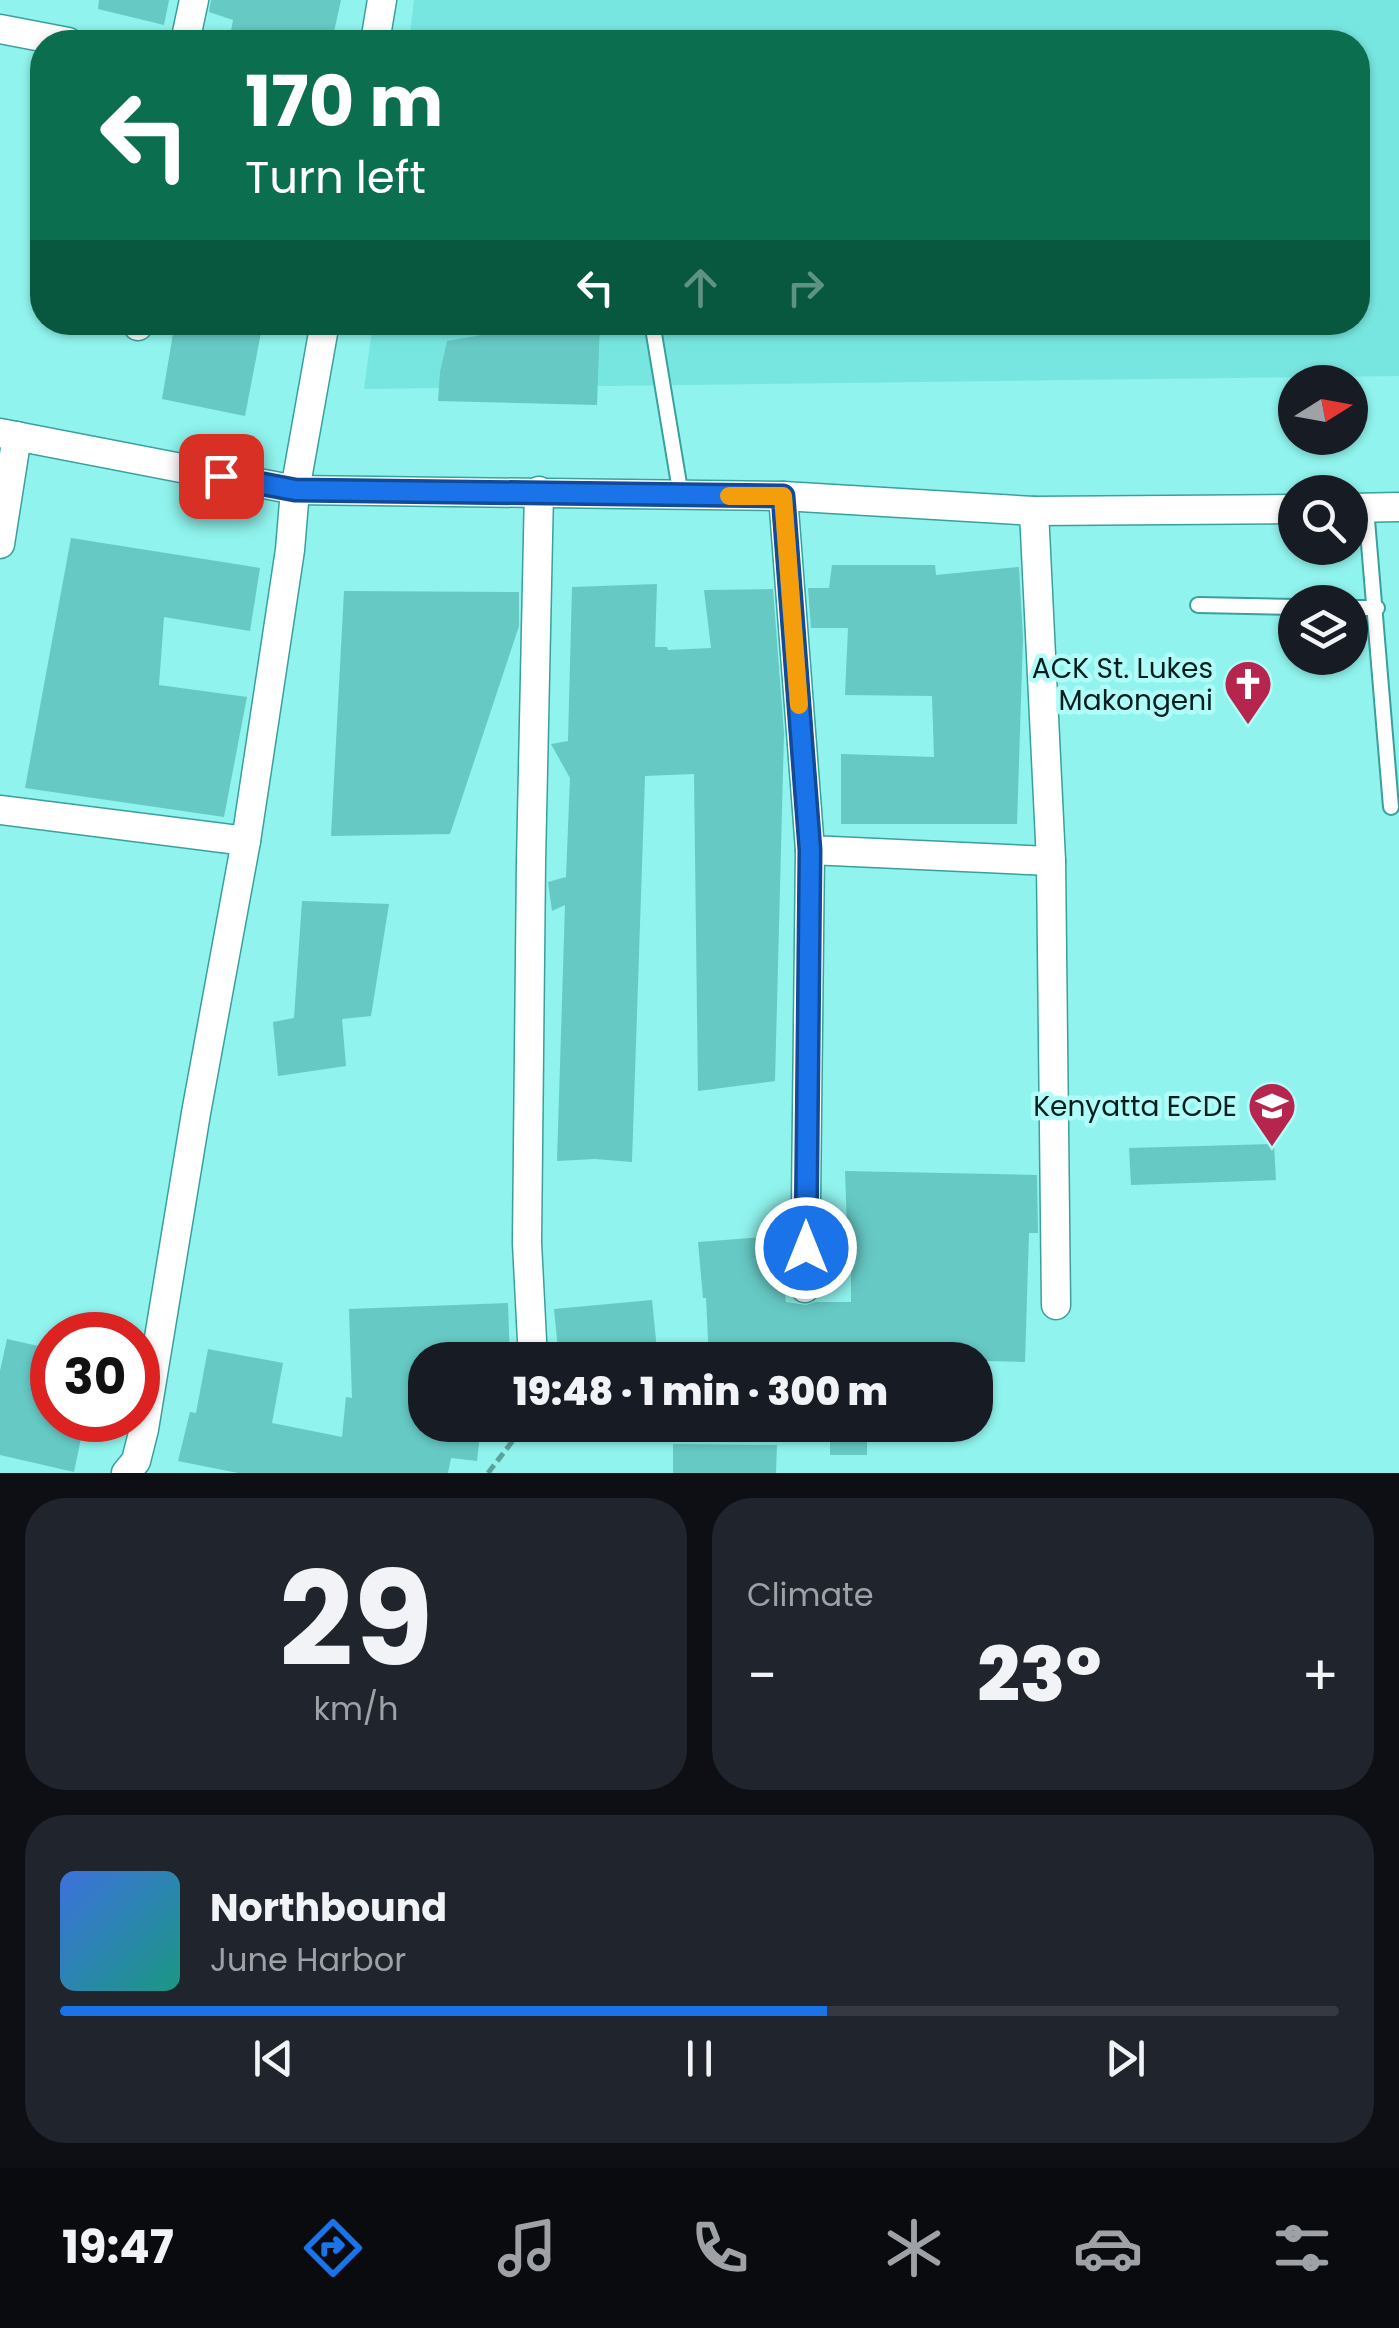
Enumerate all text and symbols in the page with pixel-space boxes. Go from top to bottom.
text: 170 m [245,52,443,151]
icon: left [80,70,210,200]
text: Turn left [245,146,426,209]
icon: left [568,260,623,315]
icon: ahead [673,260,728,315]
icon: right [778,260,833,315]
north arrow [1278,365,1368,455]
map controls [1278,365,1368,675]
pin [179,434,264,519]
icon: arrive [194,449,249,504]
button: search [1278,475,1368,565]
button: layers [1278,585,1368,675]
place label: ACK St. Lukes Makongeni [1032,649,1213,720]
church icon: ACK St. Lukes Makongeni [1222,658,1274,726]
school or university icon: Kenyatta ECDE [1246,1080,1298,1148]
place label: Kenyatta ECDE [1033,1087,1237,1126]
position arrow [754,1196,858,1300]
speed limit sign: 30 [30,1312,160,1442]
text: 19:48 · 1 min · 300 m [513,1365,888,1418]
text: 29 [279,1528,433,1711]
text: Climate [747,1572,874,1617]
text: 23° [977,1622,1102,1727]
text: − [747,1637,777,1714]
text: + [1301,1637,1339,1714]
text: km/h [313,1686,399,1731]
text: Northbound [210,1881,447,1934]
text: June Harbor [210,1937,406,1982]
icon: previous [246,2031,301,2086]
icon: pause [672,2031,727,2086]
icon: next [1098,2031,1153,2086]
icon: directions [298,2213,368,2283]
icon: music [492,2213,562,2283]
icon: phone [685,2213,755,2283]
icon: climate [879,2213,949,2283]
icon: car [1073,2213,1143,2283]
icon: filters [1267,2213,1337,2283]
text: 19:47 [62,2216,174,2279]

